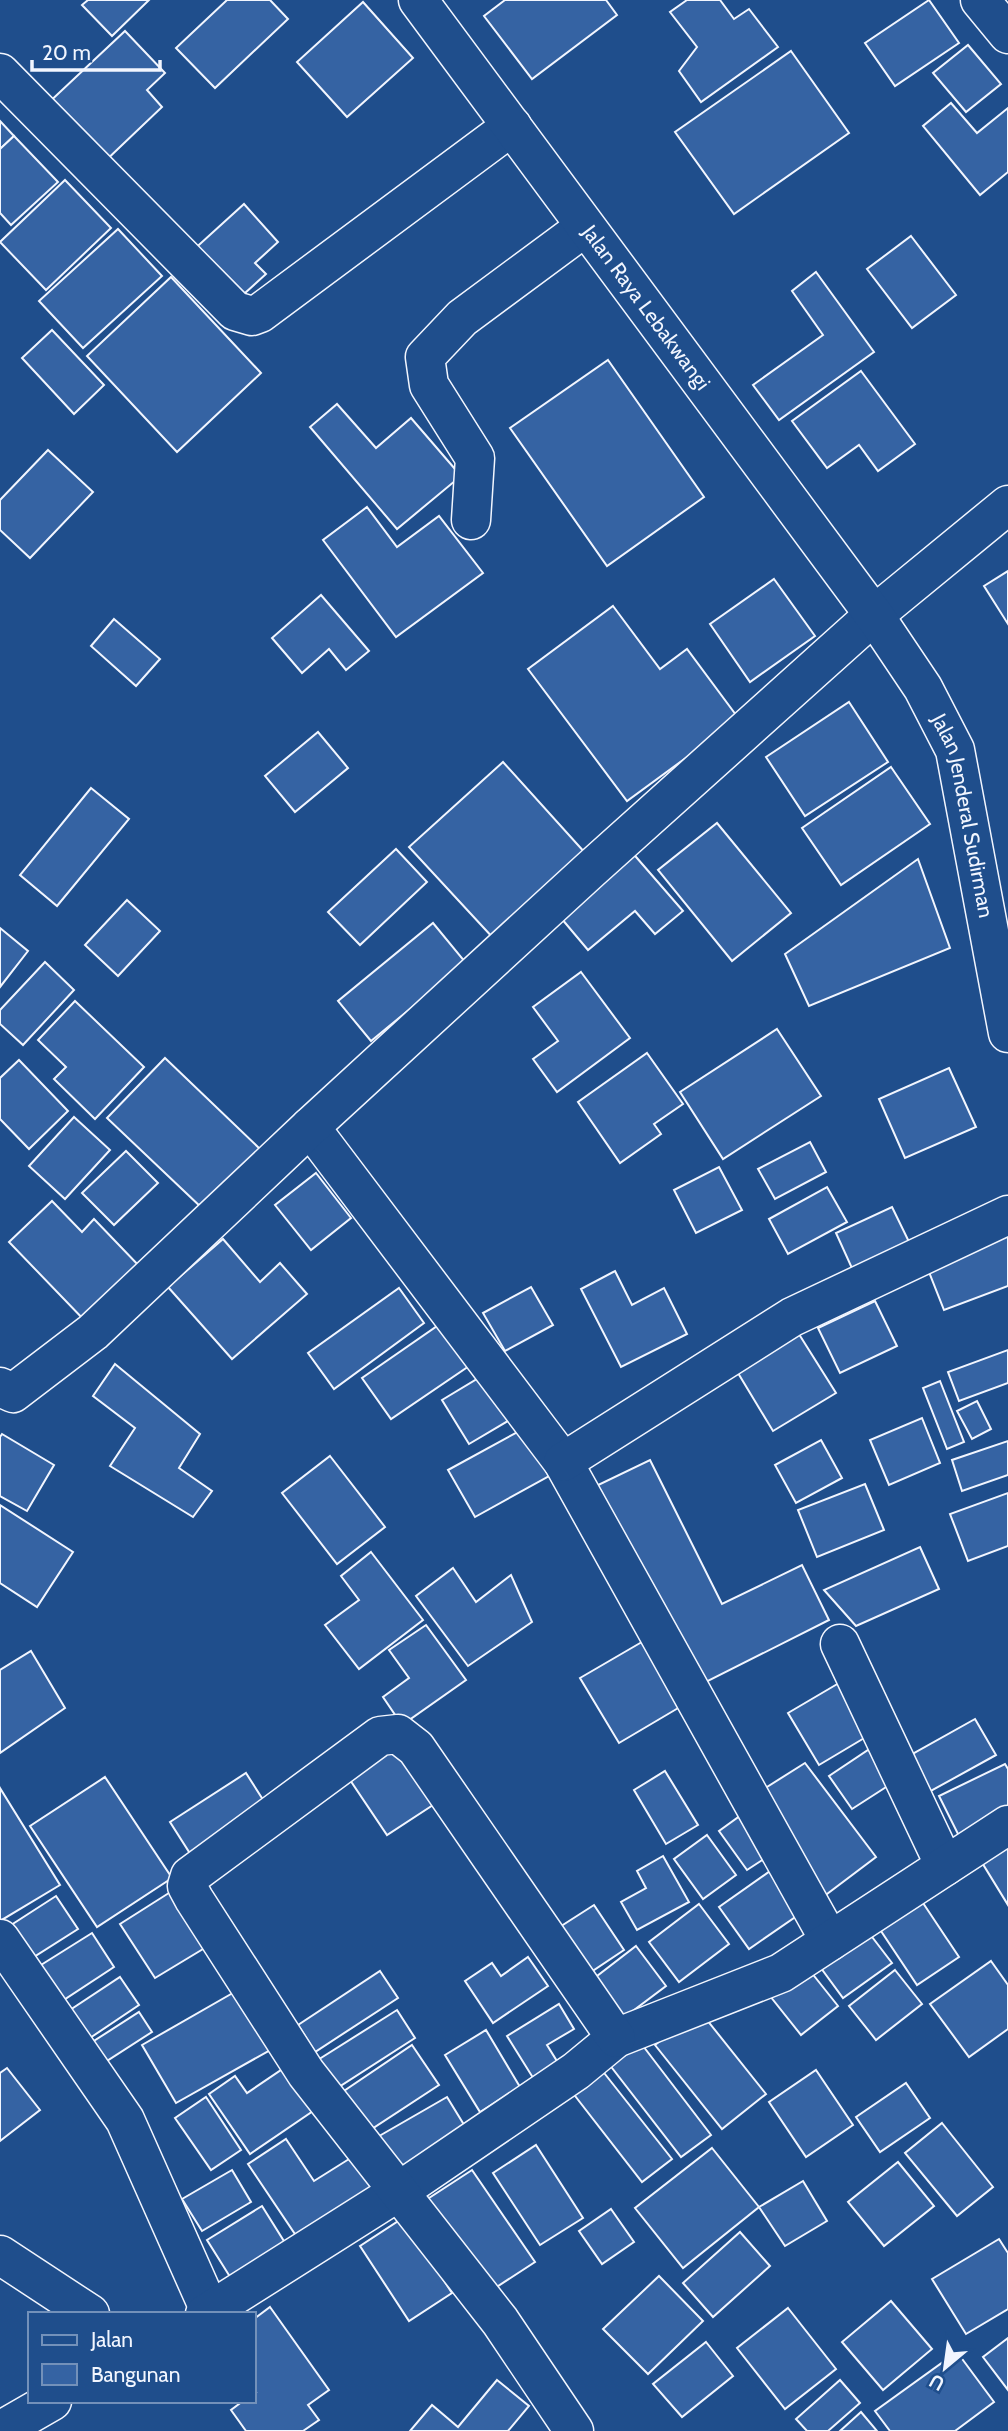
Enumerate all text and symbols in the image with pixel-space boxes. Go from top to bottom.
scale bar [32,28,159,72]
text: 20 m [42,40,91,65]
street label: Jalan Raya Lebakwangi [577,219,716,395]
street label: Jalan Jenderal Sudirman [926,709,999,920]
legend [28,2312,256,2403]
text: Jalan [90,2327,133,2352]
north arrow [910,2333,980,2403]
text: Bangunan [91,2362,180,2387]
text: U [925,2369,949,2396]

